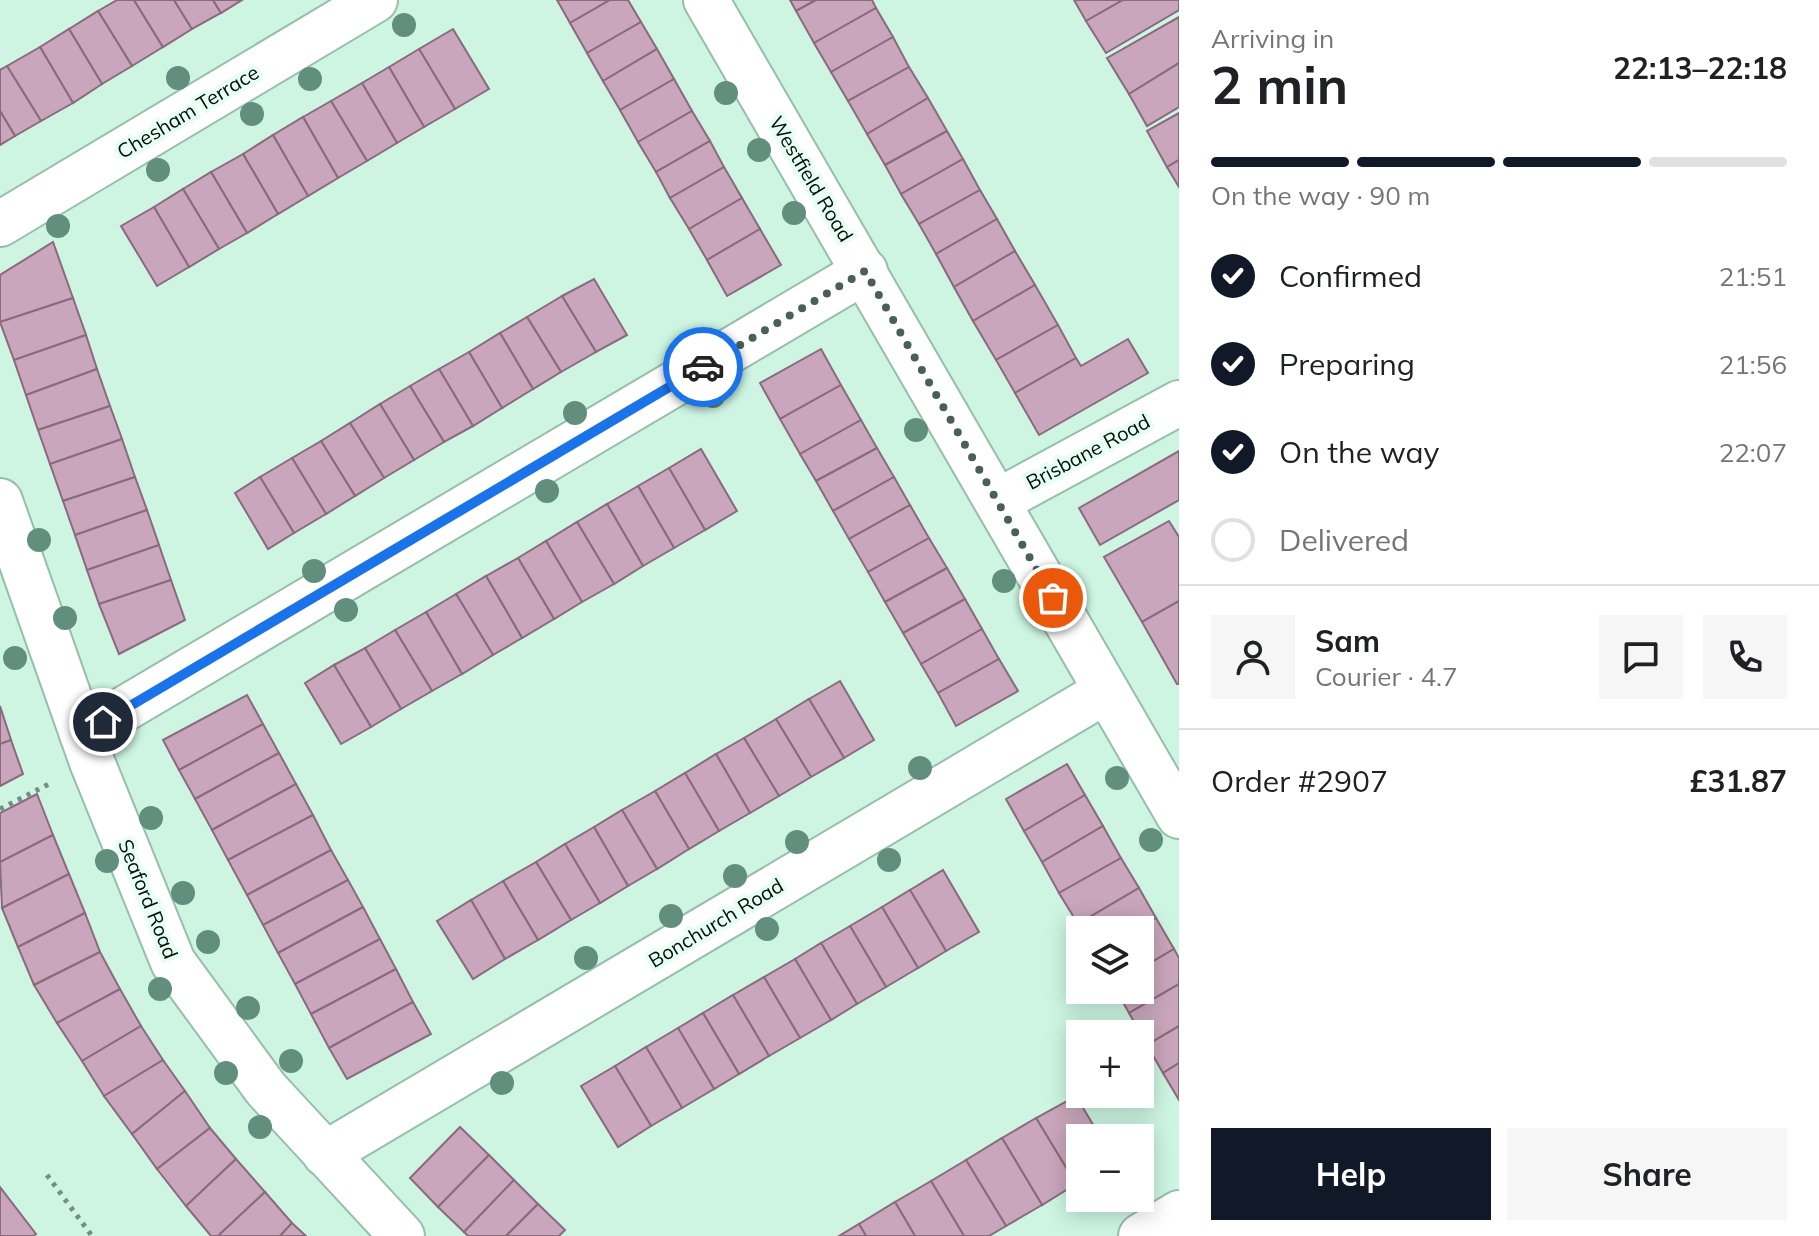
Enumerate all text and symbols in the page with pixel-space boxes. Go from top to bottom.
text: Arriving in [1211,22,1334,55]
text: 22:13–22:18 [1613,49,1787,87]
text: 2 min [1211,52,1348,117]
street label: Chesham Terrace [112,59,263,164]
street label: Westfield Road [764,111,859,246]
text: On the way · 90 m [1211,179,1430,212]
icon: check [1211,254,1255,298]
text: Confirmed [1279,257,1422,295]
text: 21:51 [1719,260,1787,293]
courier [663,327,743,407]
icon: check [1211,342,1255,386]
icon: car [681,345,725,389]
text: Preparing [1279,345,1415,383]
text: 21:56 [1719,348,1787,381]
street label: Brisbane Road [1022,409,1154,495]
icon: check [1211,430,1255,474]
text: On the way [1279,433,1439,471]
text: 22:07 [1719,436,1787,469]
text: Delivered [1279,521,1409,559]
pin [1019,564,1087,632]
icon: bag [1031,576,1075,620]
button: person [1211,615,1295,699]
button: chat [1599,615,1683,699]
button: phone [1703,615,1787,699]
text: Sam [1315,622,1380,660]
text: Courier · 4.7 [1315,660,1458,693]
pin [69,688,137,756]
icon: home [81,700,125,744]
text: Order #2907 [1211,762,1388,800]
text: £31.87 [1690,762,1787,800]
street label: Seaford Road [113,835,184,962]
street label: Bonchurch Road [644,872,788,973]
map controls [1066,916,1154,1212]
button: layers [1066,916,1154,1004]
button: + [1066,1020,1154,1108]
button: − [1066,1124,1154,1212]
button: Help [1211,1128,1491,1220]
button: Share [1507,1128,1787,1220]

